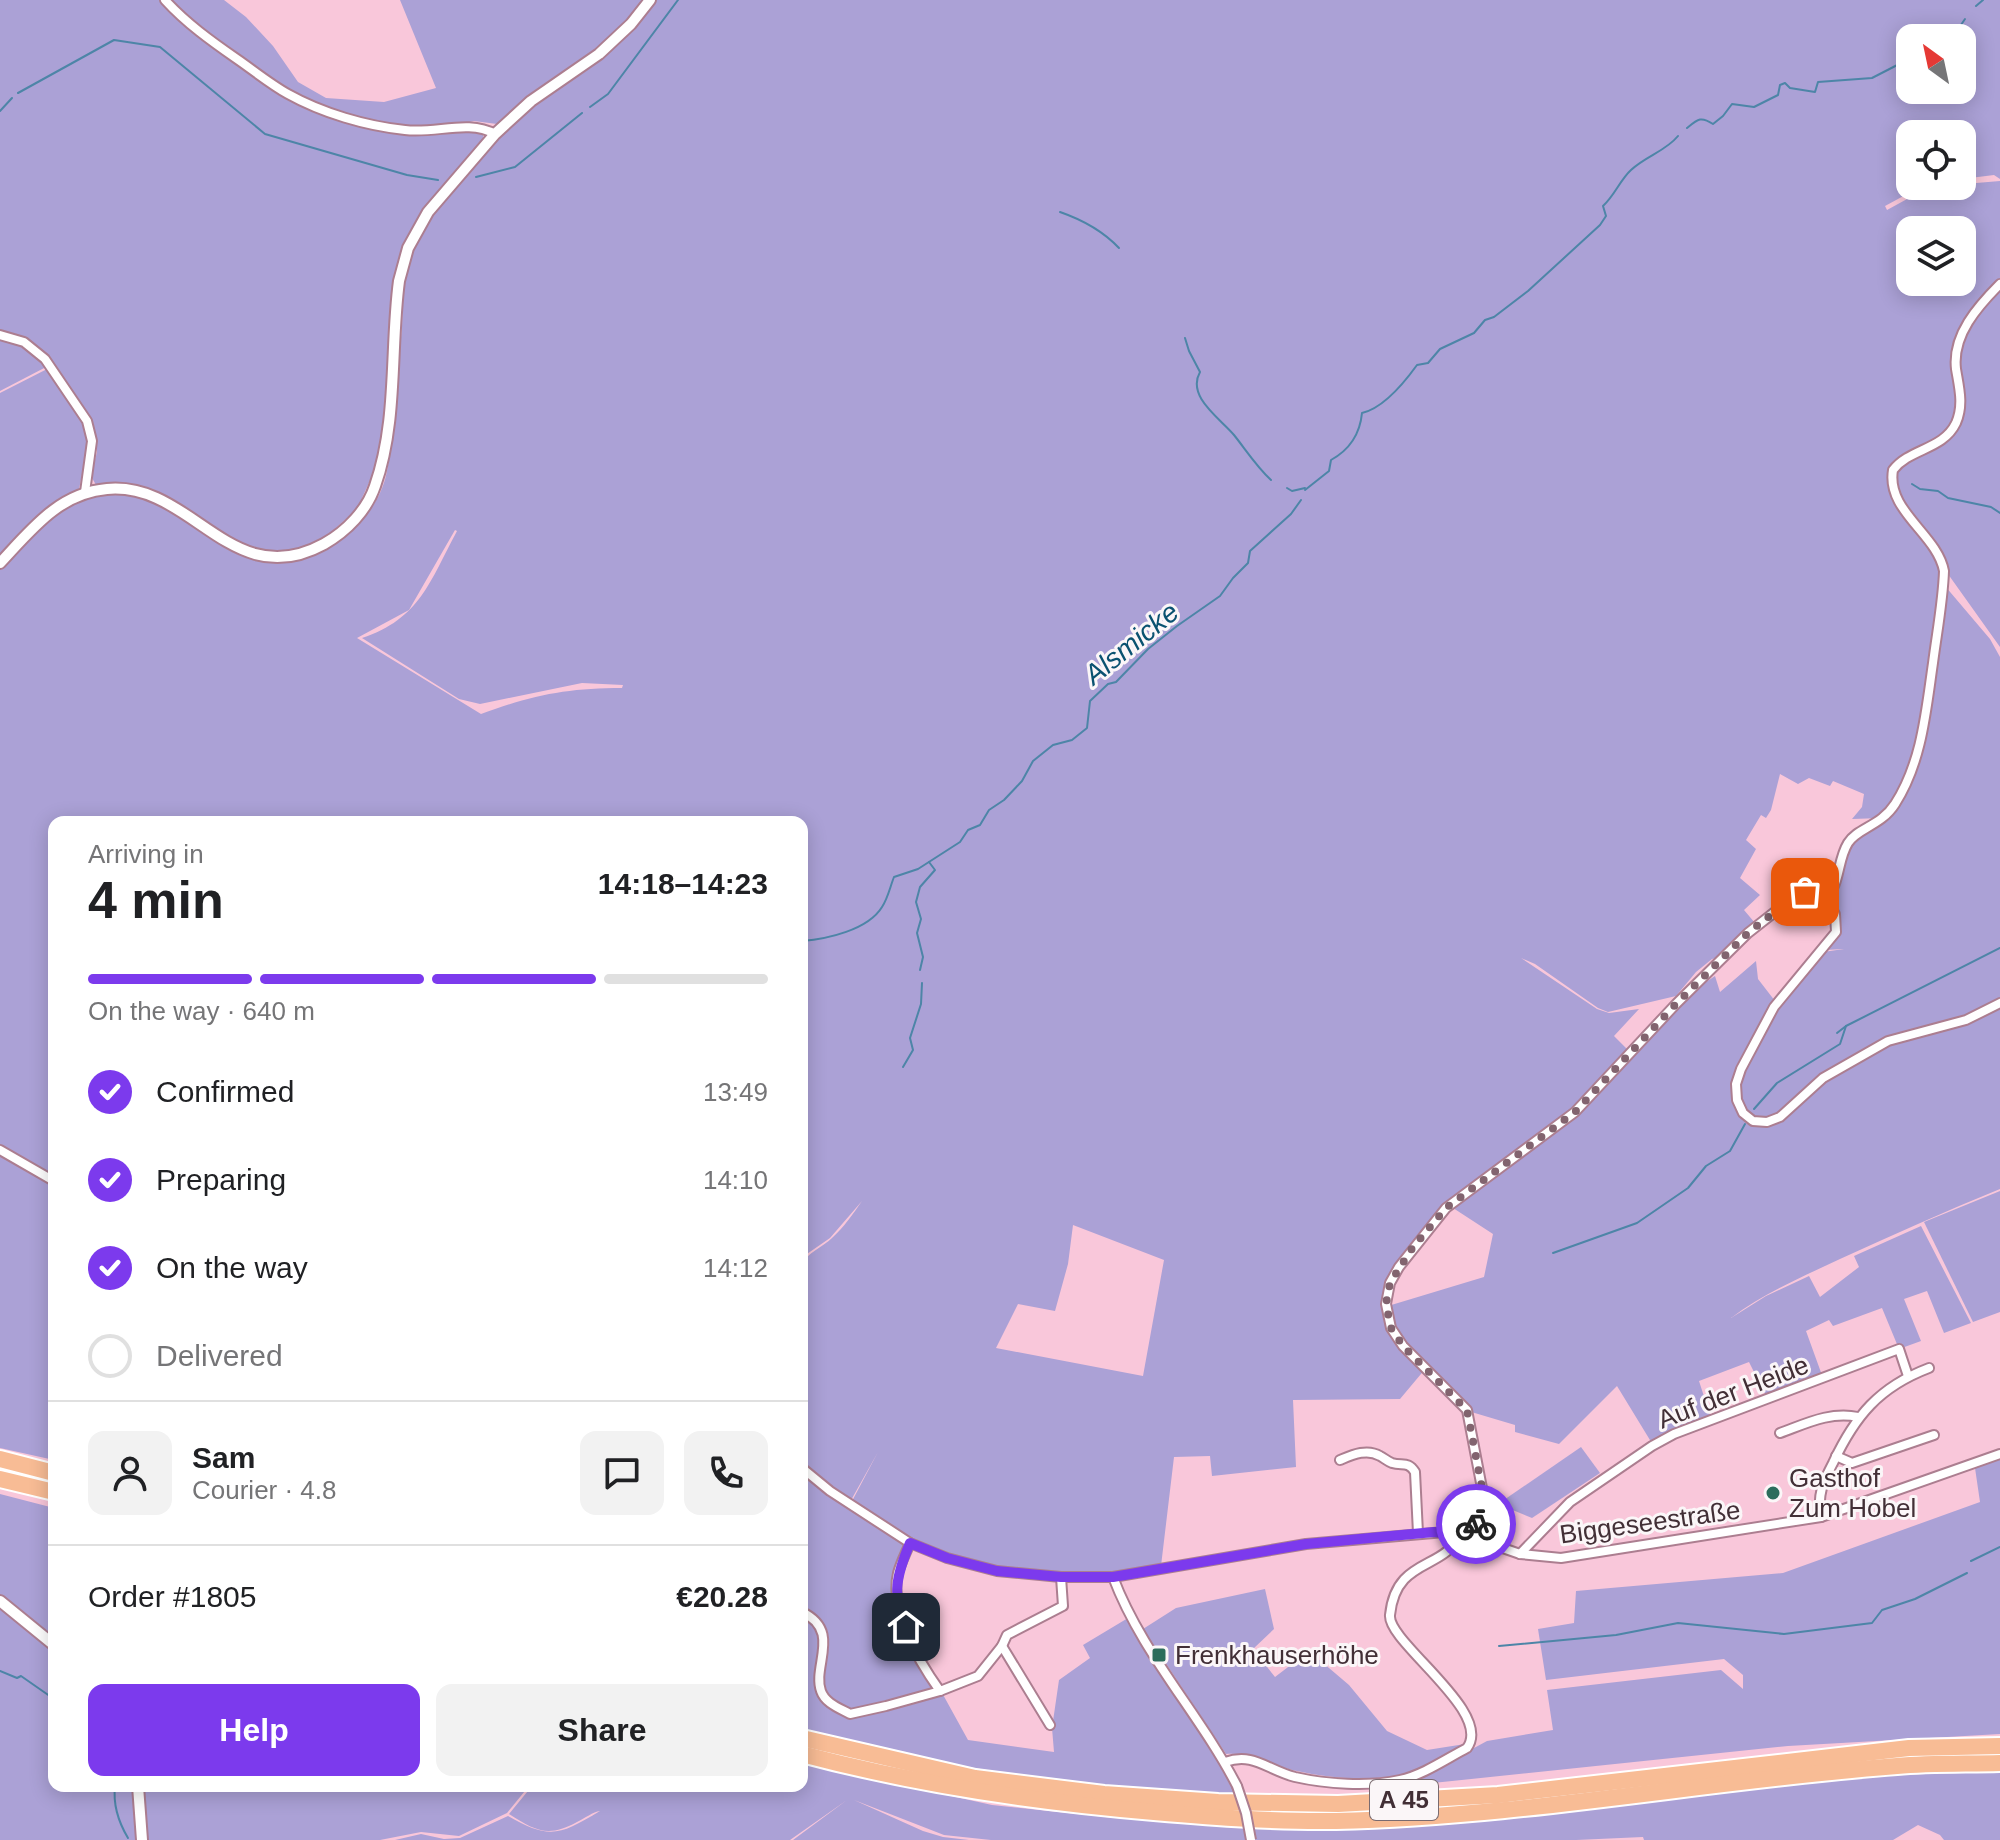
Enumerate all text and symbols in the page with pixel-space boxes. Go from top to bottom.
north arrow [1896,24,1976,104]
map controls [1896,24,1976,296]
button: locate [1896,120,1976,200]
button: layers [1896,216,1976,296]
water label: Alsmicke [1076,596,1185,692]
text: Arriving in [88,839,204,869]
pin [1771,858,1839,926]
text: 14:18–14:23 [598,867,768,900]
icon: bag [1783,870,1827,914]
text: 4 min [88,871,224,929]
text: On the way · 640 m [88,996,315,1026]
icon: check [88,1070,132,1114]
text: Confirmed [156,1075,294,1108]
text: 13:49 [703,1077,768,1107]
icon: check [88,1158,132,1202]
text: Preparing [156,1163,286,1196]
text: 14:10 [703,1165,768,1195]
icon: check [88,1246,132,1290]
text: On the way [156,1251,308,1284]
text: 14:12 [703,1253,768,1283]
text: Delivered [156,1339,283,1372]
street label: Auf der Heide [1653,1350,1813,1434]
button: person [88,1431,172,1515]
button: chat [580,1431,664,1515]
button: phone [684,1431,768,1515]
text: Sam [192,1441,255,1474]
place label: Gasthof Zum Hobel [1789,1463,1916,1523]
text: Courier · 4.8 [192,1475,337,1505]
courier [1436,1484,1516,1564]
marker: Gasthof Zum Hobel [1764,1484,1782,1502]
street label: Biggeseestraße [1558,1494,1742,1550]
icon: bike [1454,1502,1498,1546]
text: Order #1805 [88,1580,256,1613]
text: €20.28 [676,1580,768,1613]
pin [872,1593,940,1661]
icon: home [884,1605,928,1649]
place label: Frenkhauserhöhe [1175,1640,1379,1670]
marker: Frenkhauserhöhe [1150,1646,1168,1664]
button: Help [88,1684,420,1776]
button: Share [436,1684,768,1776]
road number: A 45 [1370,1780,1438,1820]

